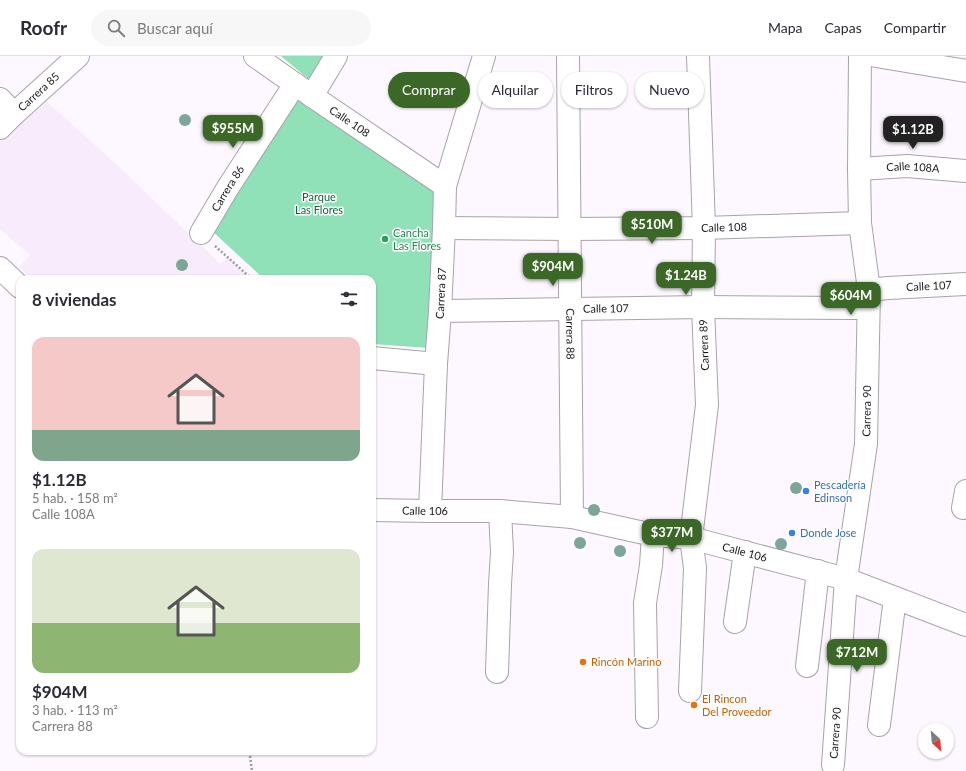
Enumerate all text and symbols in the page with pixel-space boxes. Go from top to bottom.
search box [91,10,371,46]
text: Roofr [20,16,67,39]
icon: search [105,17,127,39]
text: Buscar aquí [137,19,213,37]
text: Mapa [768,19,803,36]
text: Capas [825,19,862,36]
text: Compartir [884,19,946,36]
street label: Carrera 85 [15,69,62,113]
chip: Comprar [388,72,470,108]
chip: Alquilar [478,72,553,108]
chip: Filtros [561,72,627,108]
chip: Nuevo [635,72,704,108]
street label: Calle 108 [327,103,372,139]
pin: $955M [205,115,261,149]
pin: $1.12B [880,116,946,150]
text: $955M [212,120,254,136]
text: $1.12B [892,121,934,137]
street label: Calle 108A [886,159,941,175]
street label: Carrera 86 [208,163,247,213]
park label: Parque Las Flores [295,190,343,216]
pin: $510M [624,211,680,245]
text: $510M [631,216,673,232]
street label: Calle 108 [701,220,747,234]
place label: Cancha Las Flores [393,226,441,252]
marker: Cancha Las Flores [380,234,390,244]
pin: $904M [525,253,581,287]
text: $904M [532,258,574,274]
pin: $1.24B [653,262,719,296]
street label: Carrera 87 [432,267,448,319]
text: $1.24B [665,267,707,283]
street label: Calle 107 [906,278,952,293]
pin: $604M [823,282,879,316]
text: $604M [830,287,872,303]
icon: filters [338,288,360,310]
text: 8 viviendas [32,289,117,310]
street label: Calle 107 [583,301,629,315]
street label: Carrera 88 [564,308,578,360]
street label: Carrera 89 [696,319,711,371]
icon: home [160,363,232,435]
street label: Carrera 90 [859,384,873,437]
text: $1.12B [32,469,87,490]
place label: Pescadería Edinson [814,478,866,504]
marker: Pescadería Edinson [801,486,811,496]
text: 5 hab. · 158 m² [32,490,118,506]
street label: Calle 106 [402,504,448,517]
text: Calle 108A [32,506,95,522]
pin: $377M [644,519,700,553]
text: $377M [651,524,693,540]
place label: Donde Jose [800,526,857,539]
marker: Donde Jose [787,528,797,538]
street label: Calle 106 [721,540,769,564]
icon: home [160,575,232,647]
pin: $712M [829,639,885,673]
text: $712M [836,644,878,660]
place label: Rincón Marino [591,655,661,668]
marker: Rincón Marino [578,657,588,667]
text: $904M [32,681,88,702]
place label: El Rincon Del Proveedor [702,692,771,718]
marker: El Rincon Del Proveedor [689,700,699,710]
text: 3 hab. · 113 m² [32,702,118,718]
street label: Carrera 90 [826,706,843,759]
text: Carrera 88 [32,718,93,734]
north arrow [918,723,954,759]
map controls [918,723,954,759]

